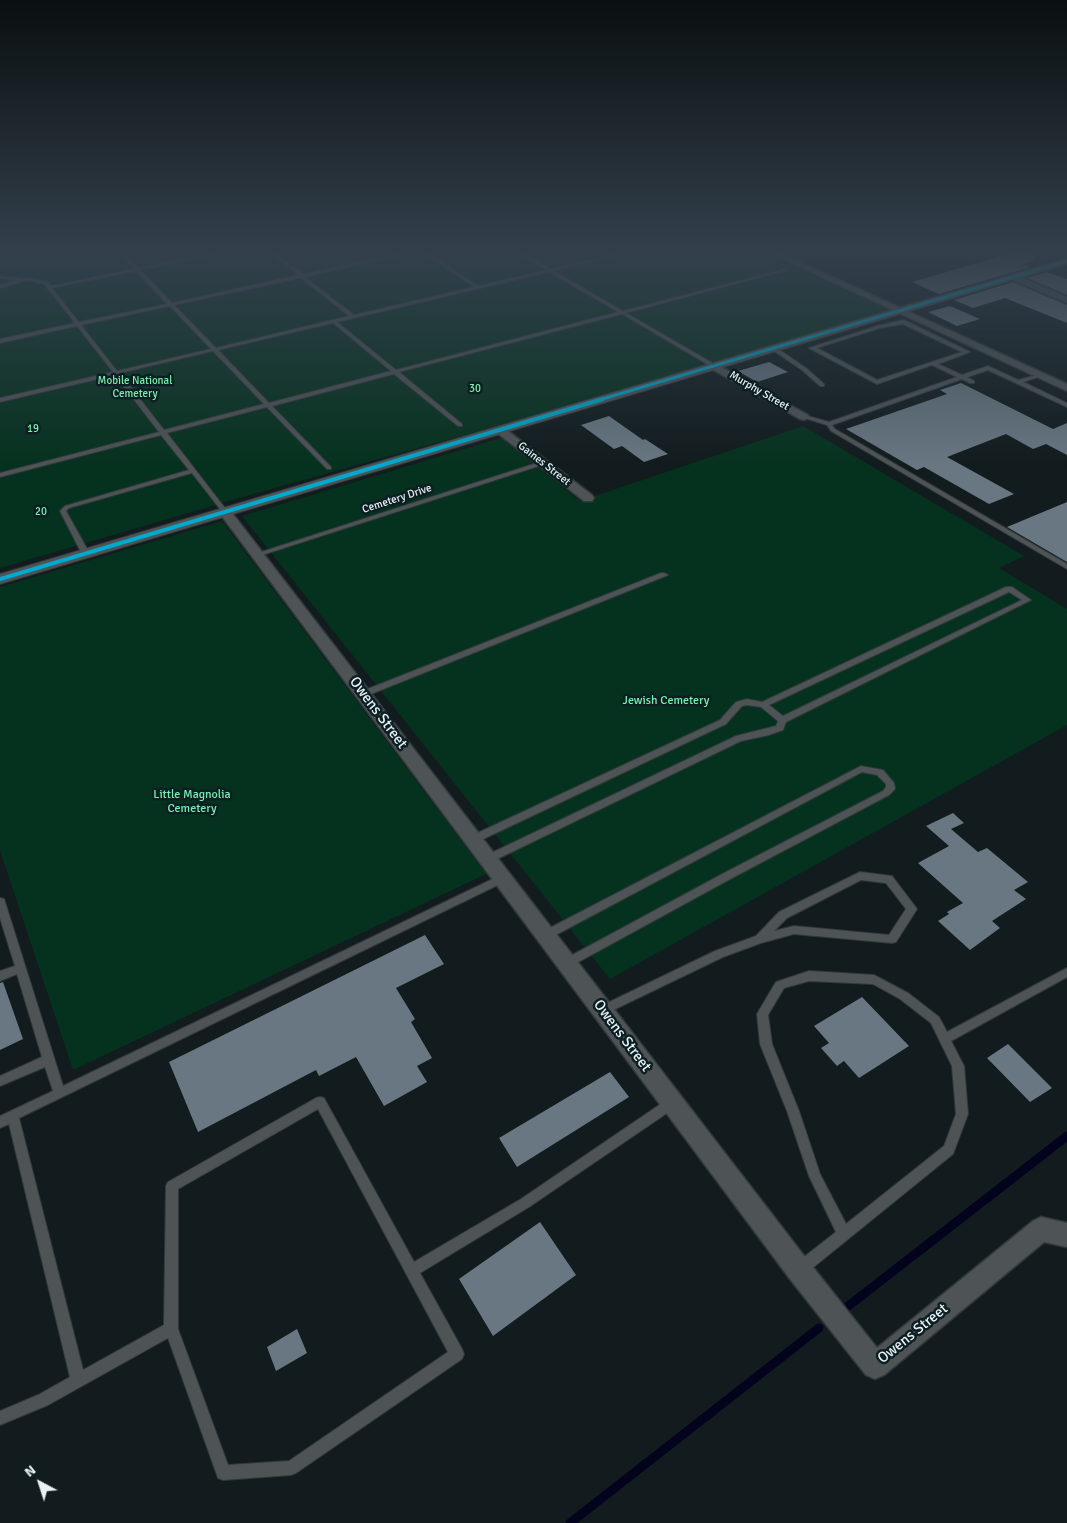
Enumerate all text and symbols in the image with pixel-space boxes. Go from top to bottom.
street label: Murphy Street [727,369,791,413]
park label: Mobile National Cemetery [98,374,172,400]
park label: 30 [469,382,481,396]
park label: 19 [27,422,39,436]
street label: Gaines Street [515,439,573,489]
street label: Cemetery Drive [361,482,433,516]
park label: 20 [35,505,47,519]
street label: Owens Street [345,674,411,752]
park label: Jewish Cemetery [623,694,709,708]
park label: Little Magnolia Cemetery [153,788,231,816]
street label: Owens Street [589,997,655,1075]
street label: Owens Street [874,1300,952,1368]
north arrow [15,1458,65,1508]
text: N [21,1461,39,1481]

